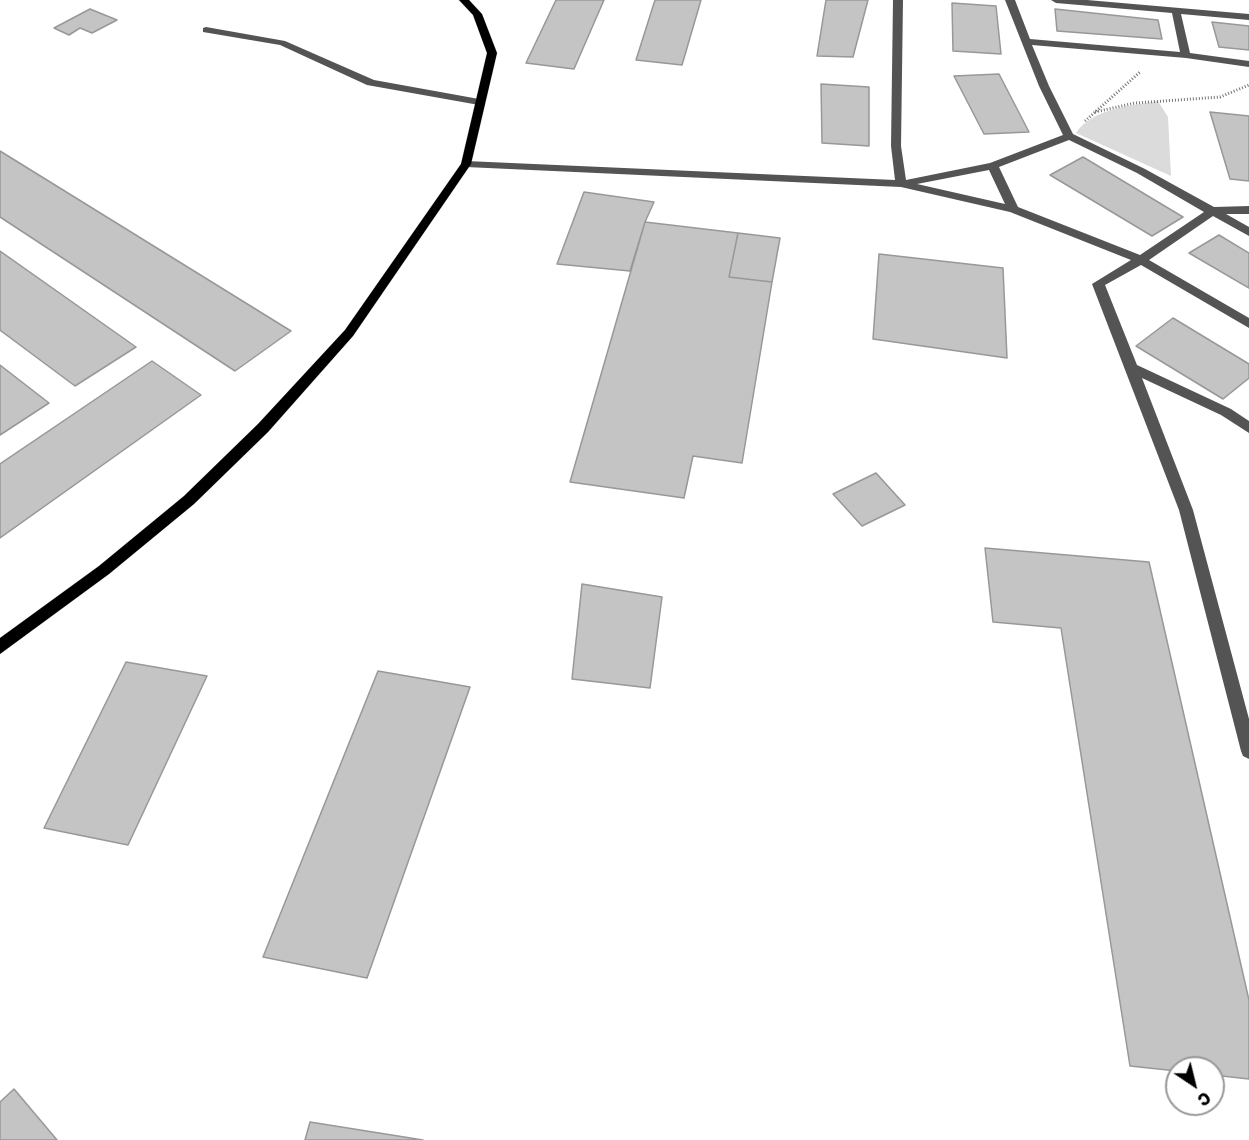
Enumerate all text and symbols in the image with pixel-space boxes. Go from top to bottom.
north arrow [1165,1056,1225,1116]
text: С [1194,1088,1215,1111]

